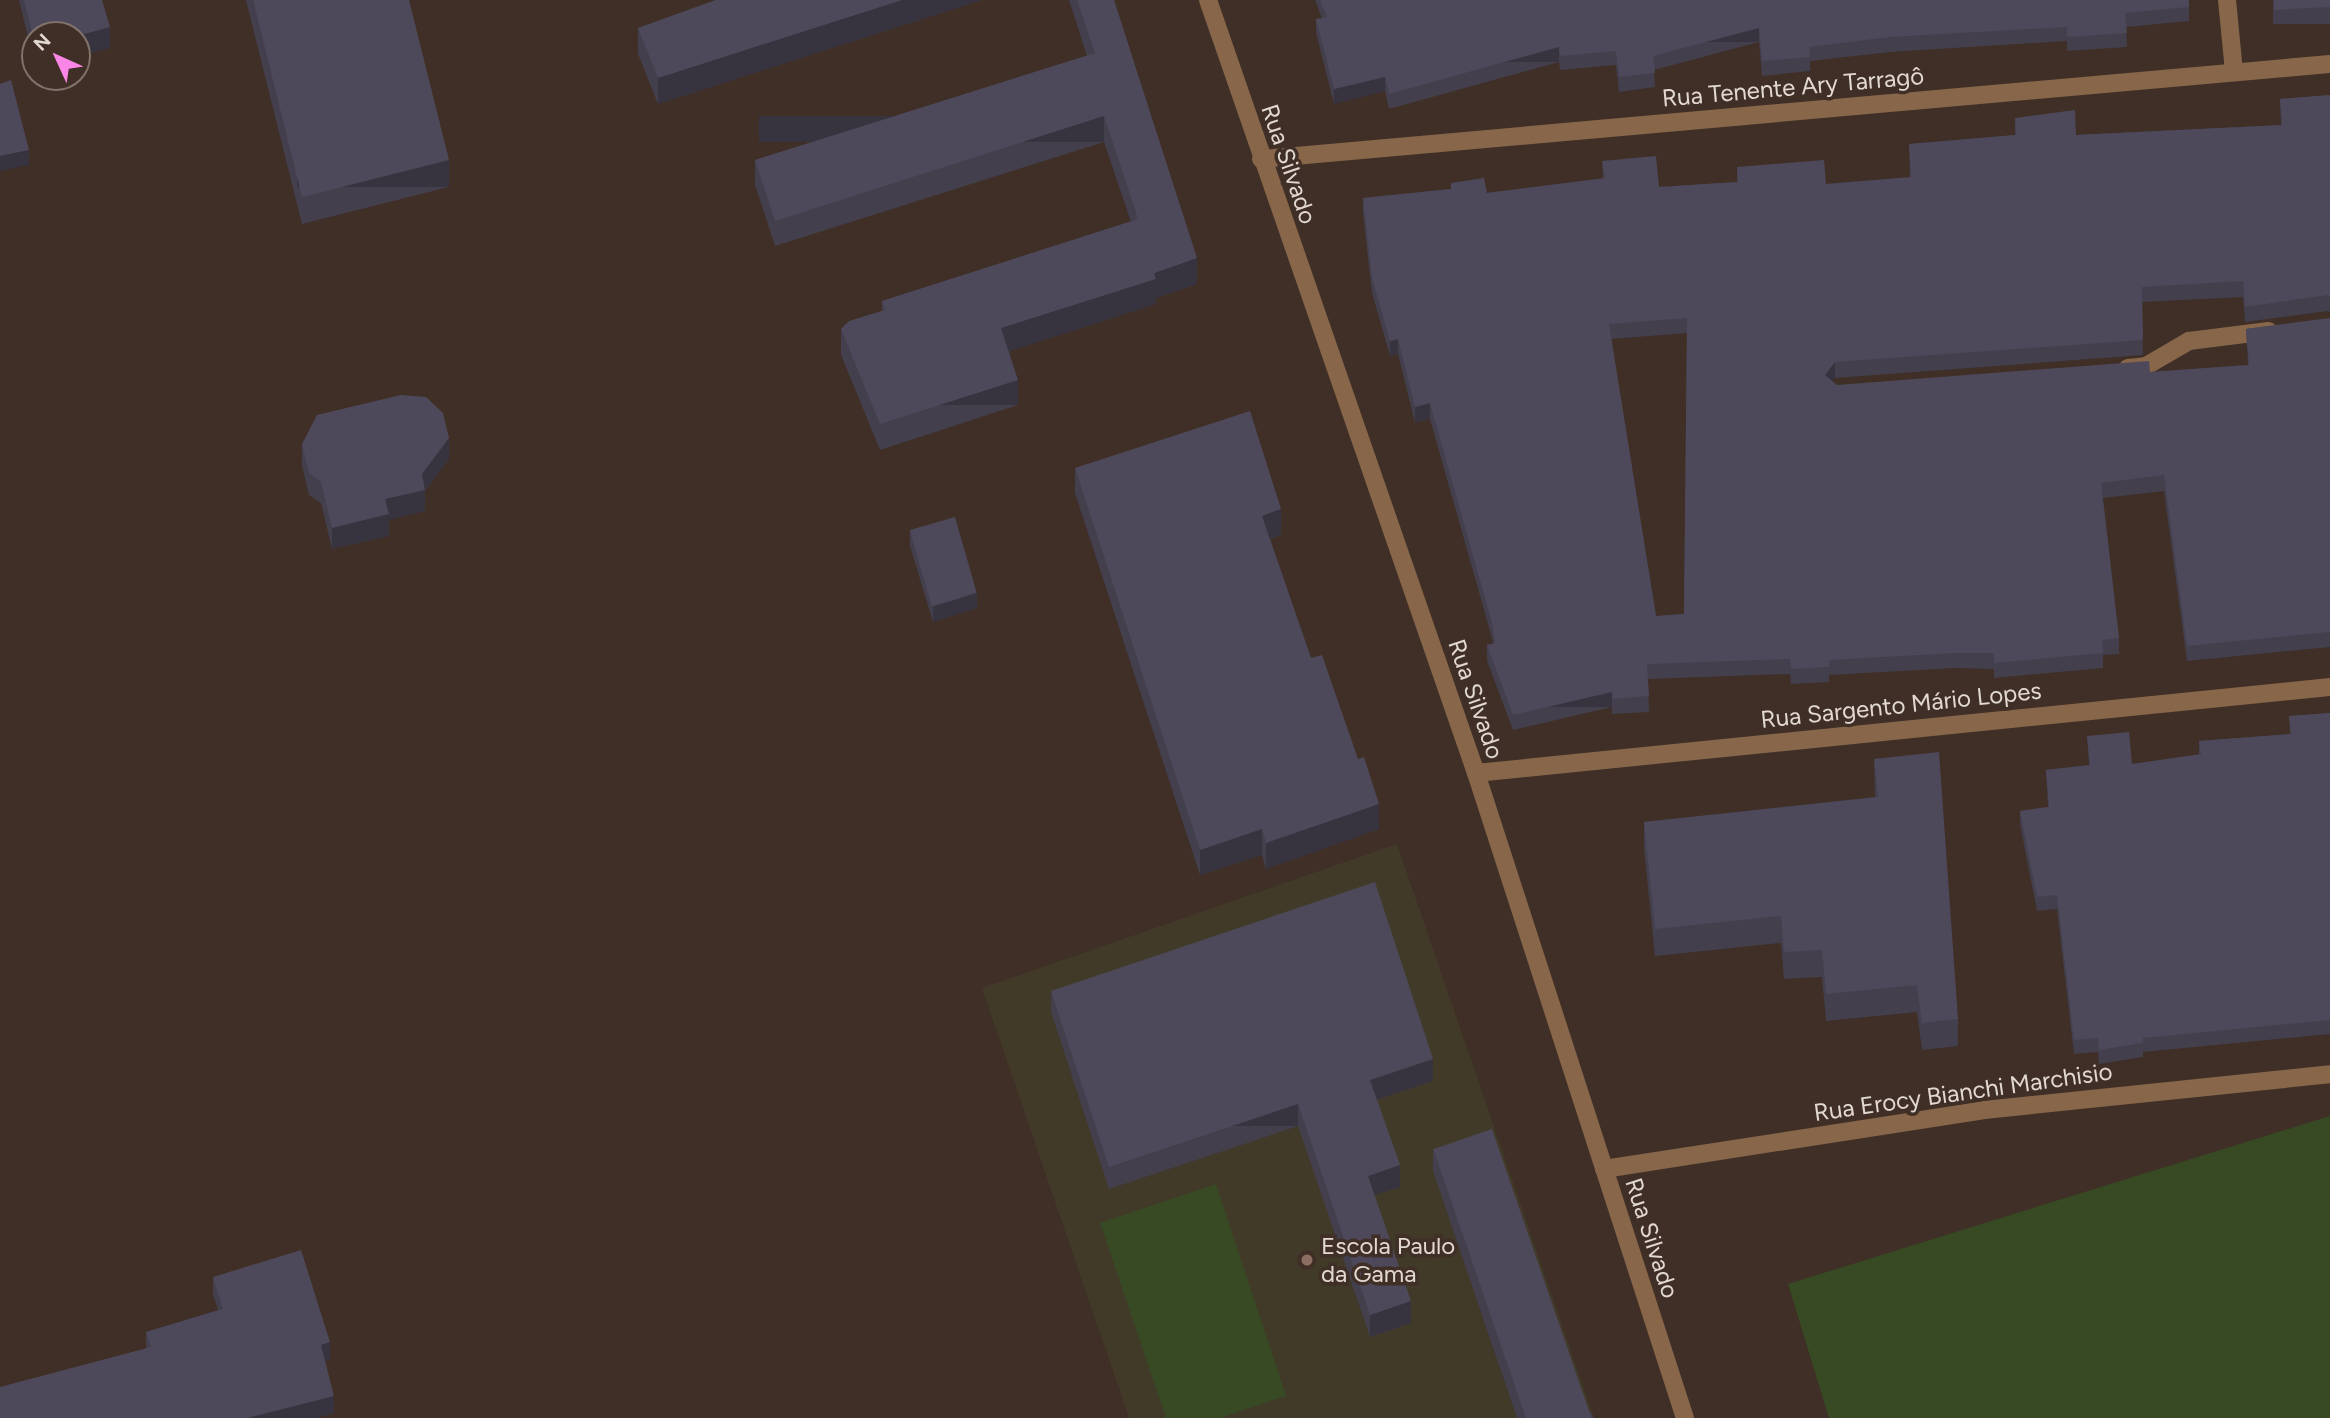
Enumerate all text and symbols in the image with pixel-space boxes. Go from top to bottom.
north arrow [21,21,91,91]
text: N [29,29,56,56]
street label: Rua Tenente Ary Tarragô [1661,61,1925,113]
street label: Rua Silvado [1255,100,1323,228]
street label: Rua Silvado [1442,635,1510,763]
street label: Rua Sargento Mário Lopes [1759,676,2043,734]
street label: Rua Erocy Bianchi Marchisio [1812,1057,2114,1127]
street label: Rua Silvado [1619,1174,1685,1302]
place label: Escola Paulo da Gama [1321,1232,1455,1288]
marker: Escola Paulo da Gama [1299,1252,1315,1268]

